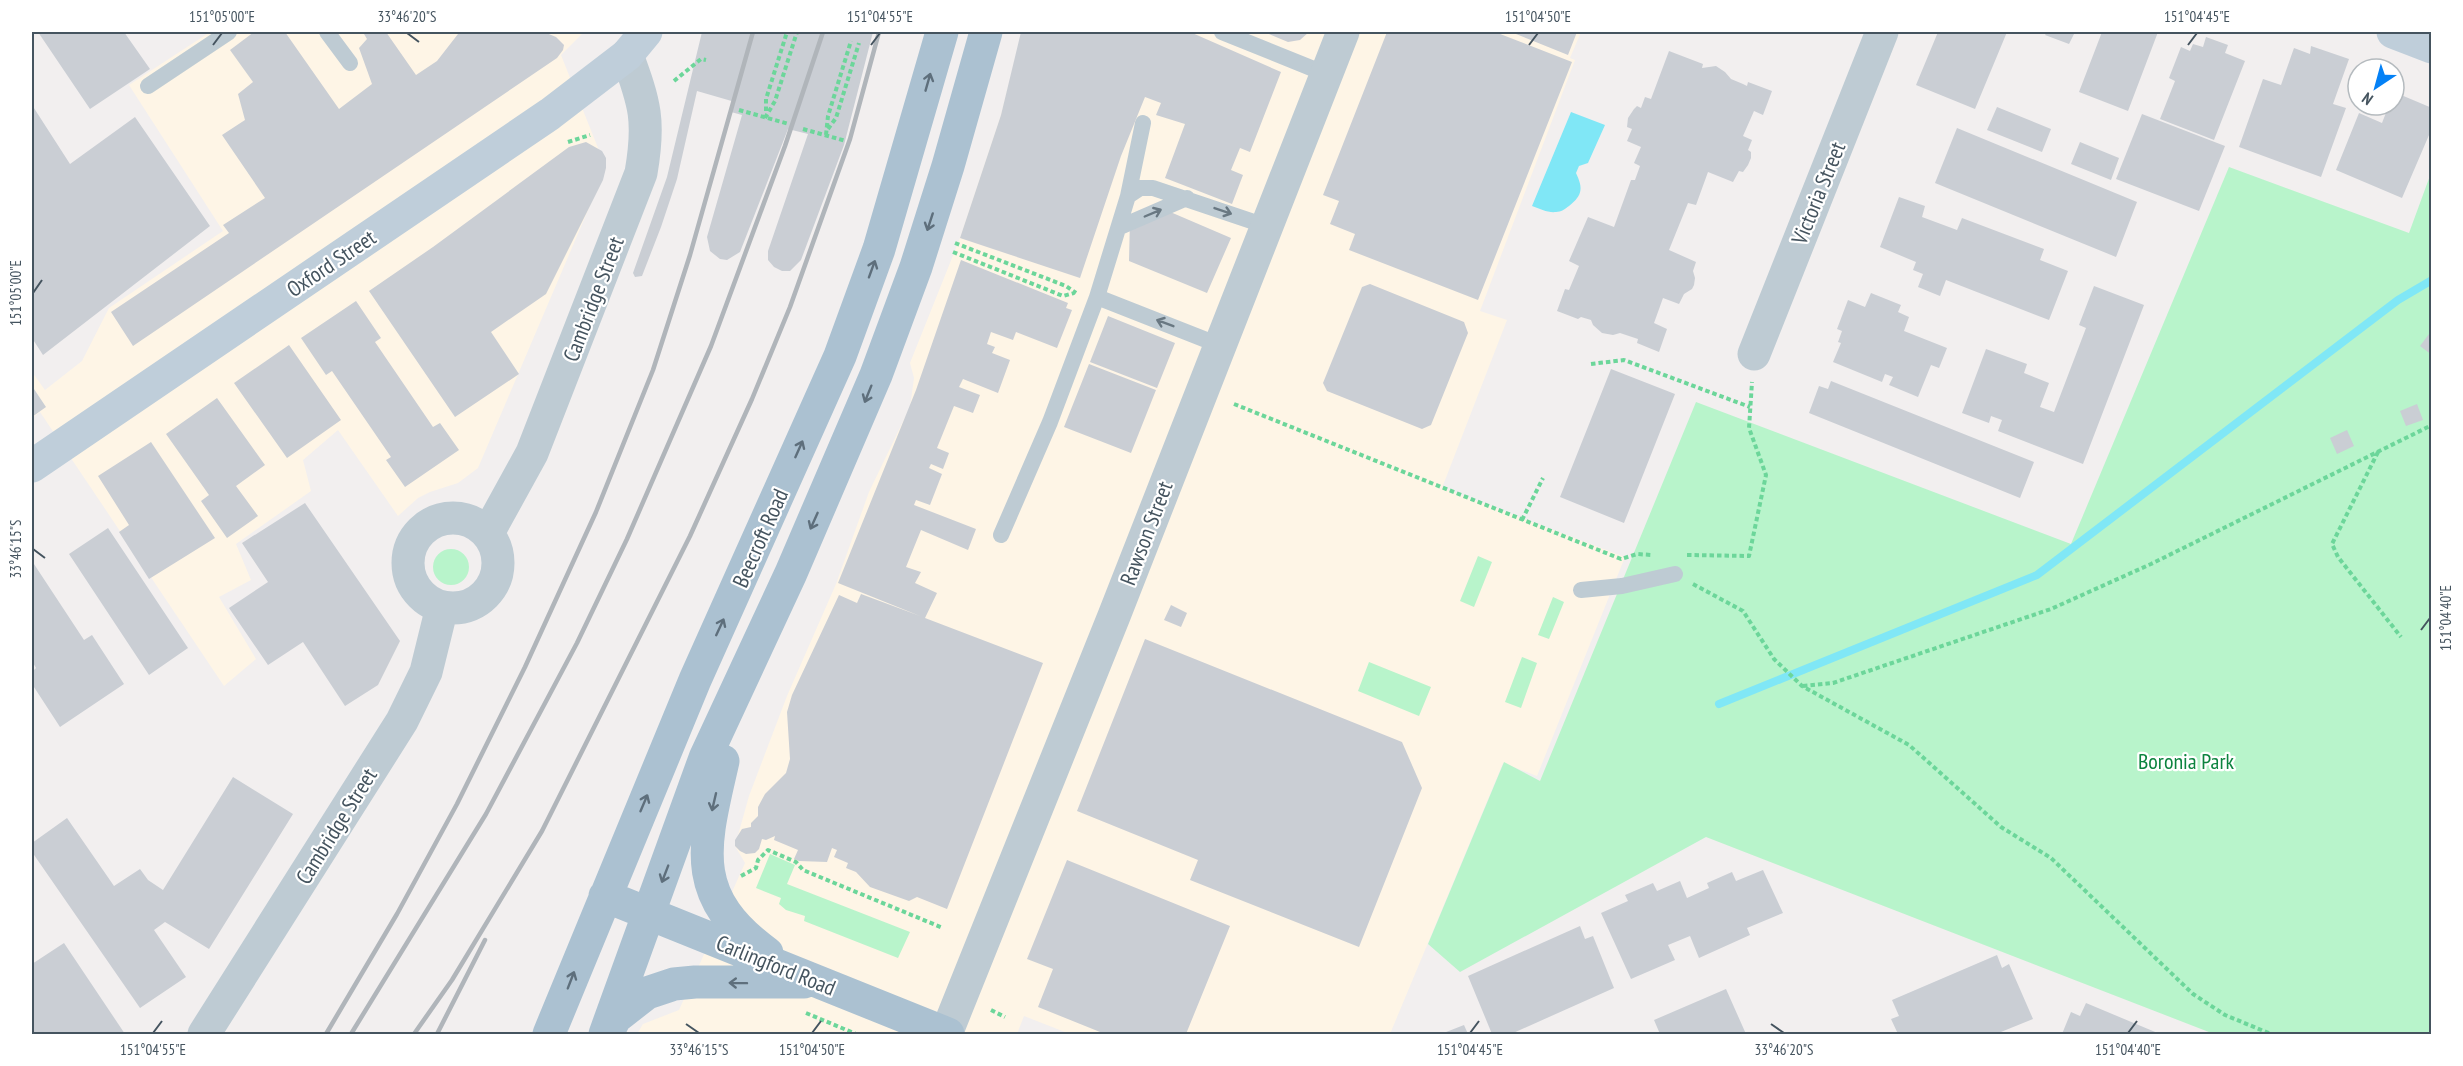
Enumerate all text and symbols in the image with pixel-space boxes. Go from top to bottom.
text: 151°05'00"E [189,7,255,26]
text: 33°46'20"S [377,7,437,26]
text: 151°04'55"E [847,7,913,26]
text: 151°04'50"E [1505,7,1571,26]
text: 151°04'45"E [2164,7,2230,26]
north arrow [2346,57,2406,117]
one-way arrow [922,73,934,92]
text: N [2358,89,2377,110]
street label: Victoria Street [1784,138,1851,249]
one-way arrow [1213,206,1232,217]
one-way arrow [1144,207,1162,218]
one-way arrow [924,212,935,231]
street label: Oxford Street [281,223,381,303]
street label: Cambridge Street [556,233,630,365]
text: 151°05'00"E [6,260,25,326]
one-way arrow [867,260,878,278]
one-way arrow [1156,317,1175,328]
one-way arrow [862,385,873,403]
one-way arrow [794,441,805,459]
street label: Rawson Street [1113,477,1179,589]
street label: Beecroft Road [726,484,794,592]
one-way arrow [808,512,819,530]
text: 33°46'15"S [6,519,25,579]
text: 151°04'40"E [2436,585,2455,651]
one-way arrow [714,619,726,637]
park label: Boronia Park [2138,747,2234,775]
street label: Cambridge Street [289,763,383,889]
one-way arrow [708,792,719,811]
one-way arrow [639,795,650,813]
one-way arrow [659,864,670,883]
street label: Carlingford Road [712,928,840,1002]
one-way arrow [566,971,577,990]
one-way arrow [729,977,749,989]
text: 151°04'55"E [120,1040,186,1059]
text: 33°46'15"S [669,1040,729,1059]
text: 151°04'50"E [779,1040,845,1059]
text: 151°04'45"E [1437,1040,1503,1059]
text: 33°46'20"S [1754,1040,1814,1059]
text: 151°04'40"E [2095,1040,2161,1059]

